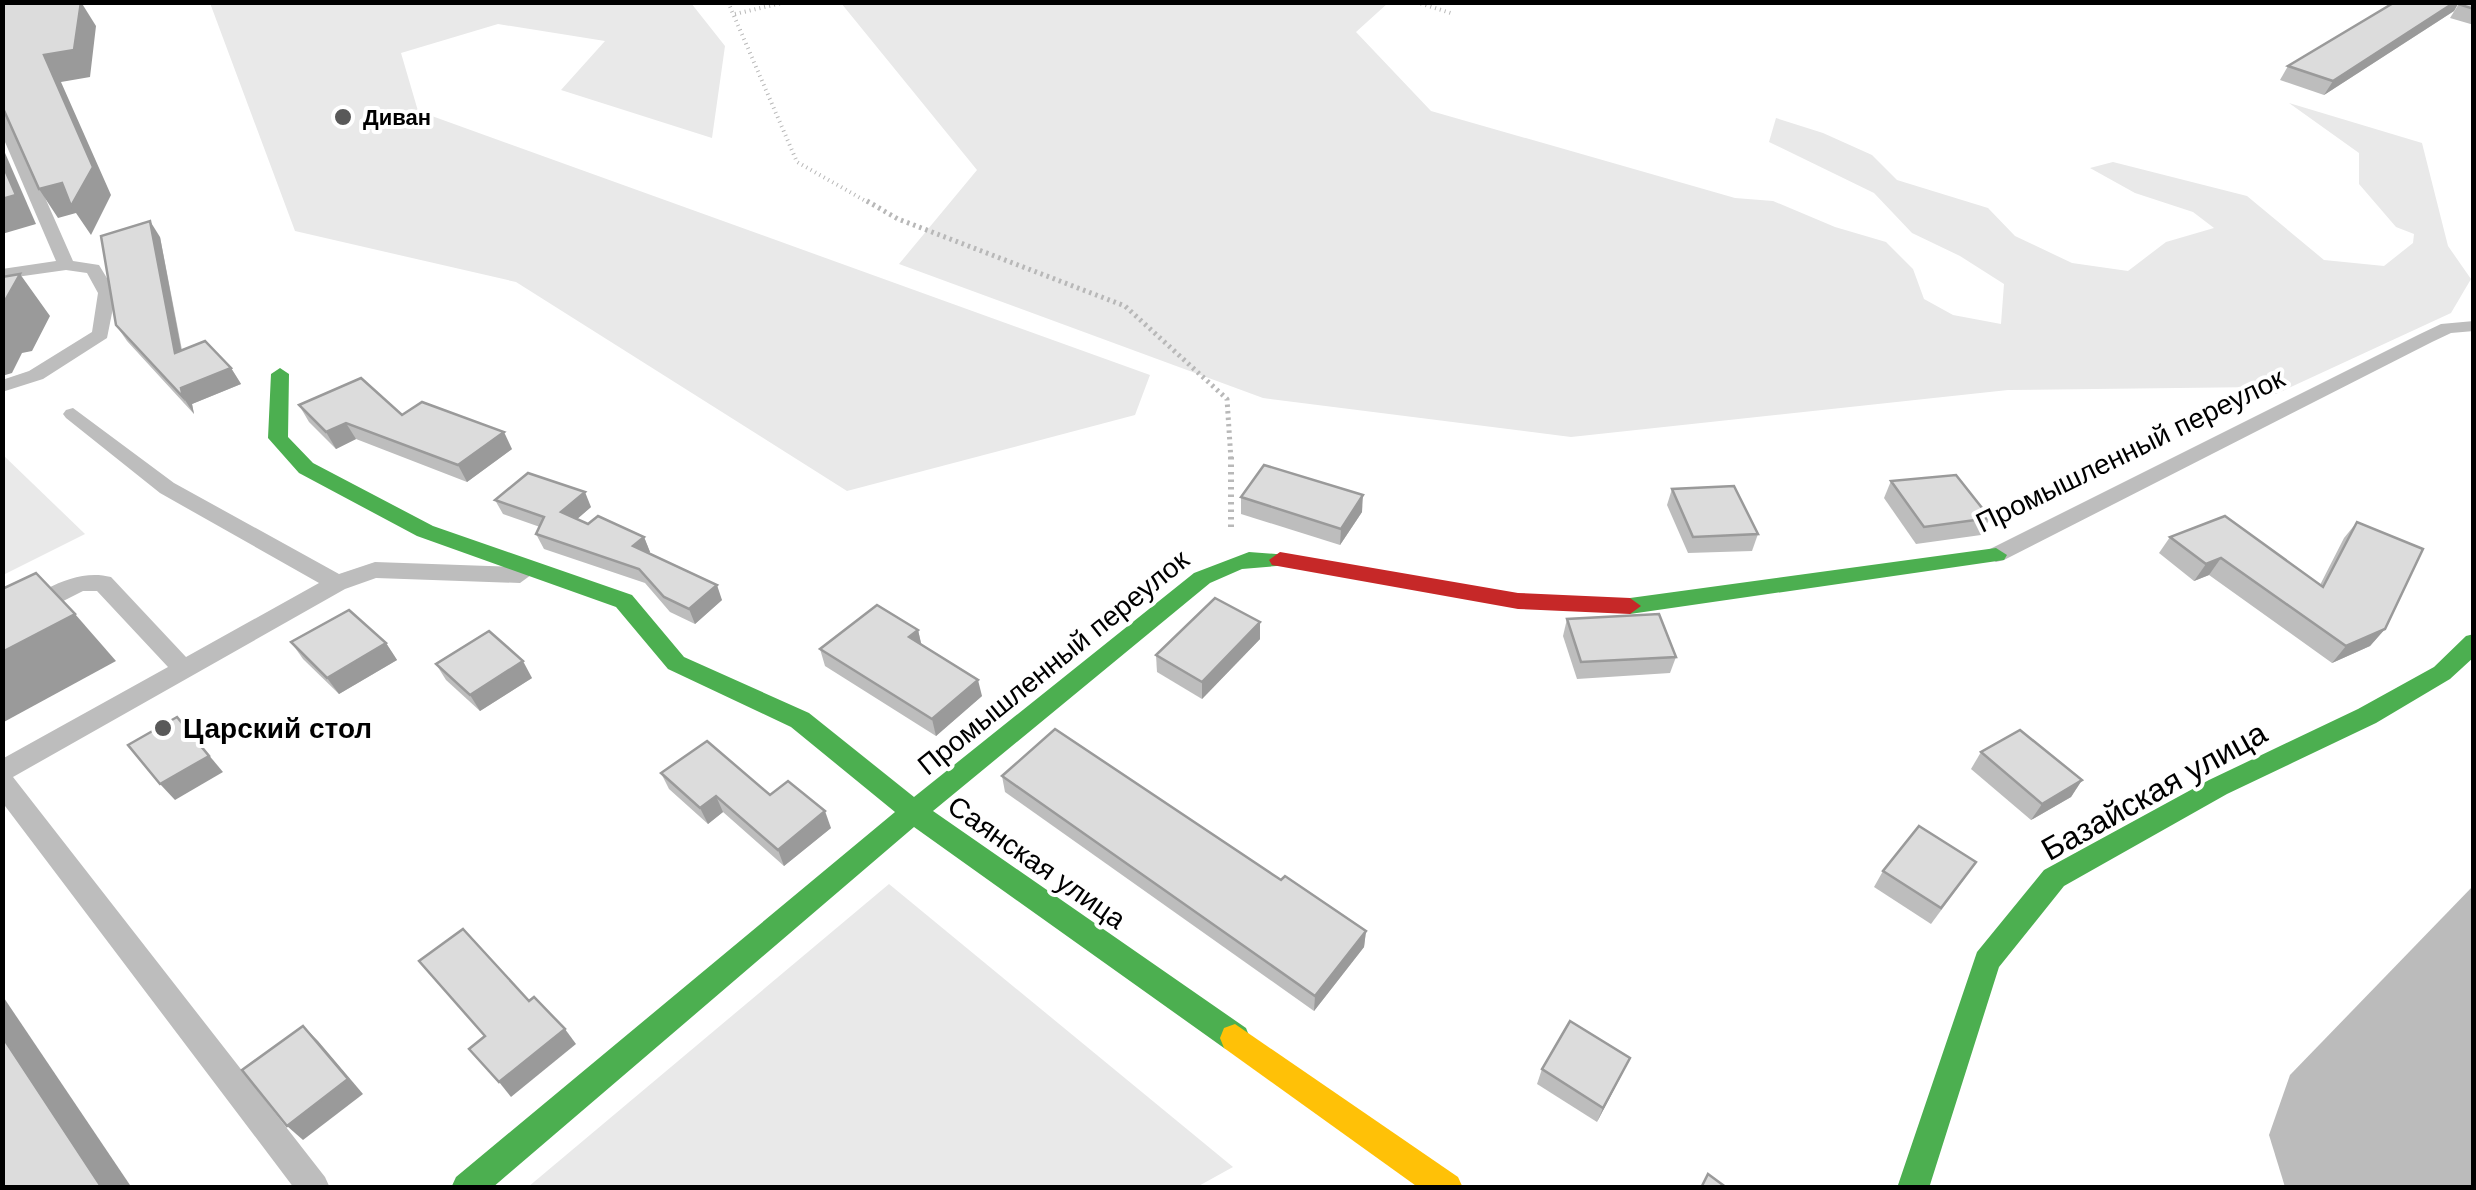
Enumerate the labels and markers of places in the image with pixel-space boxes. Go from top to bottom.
place label: Диван [363,105,431,130]
marker: Диван [332,106,354,128]
place label: Царский стол [183,713,372,744]
marker: Царский стол [152,717,174,739]

